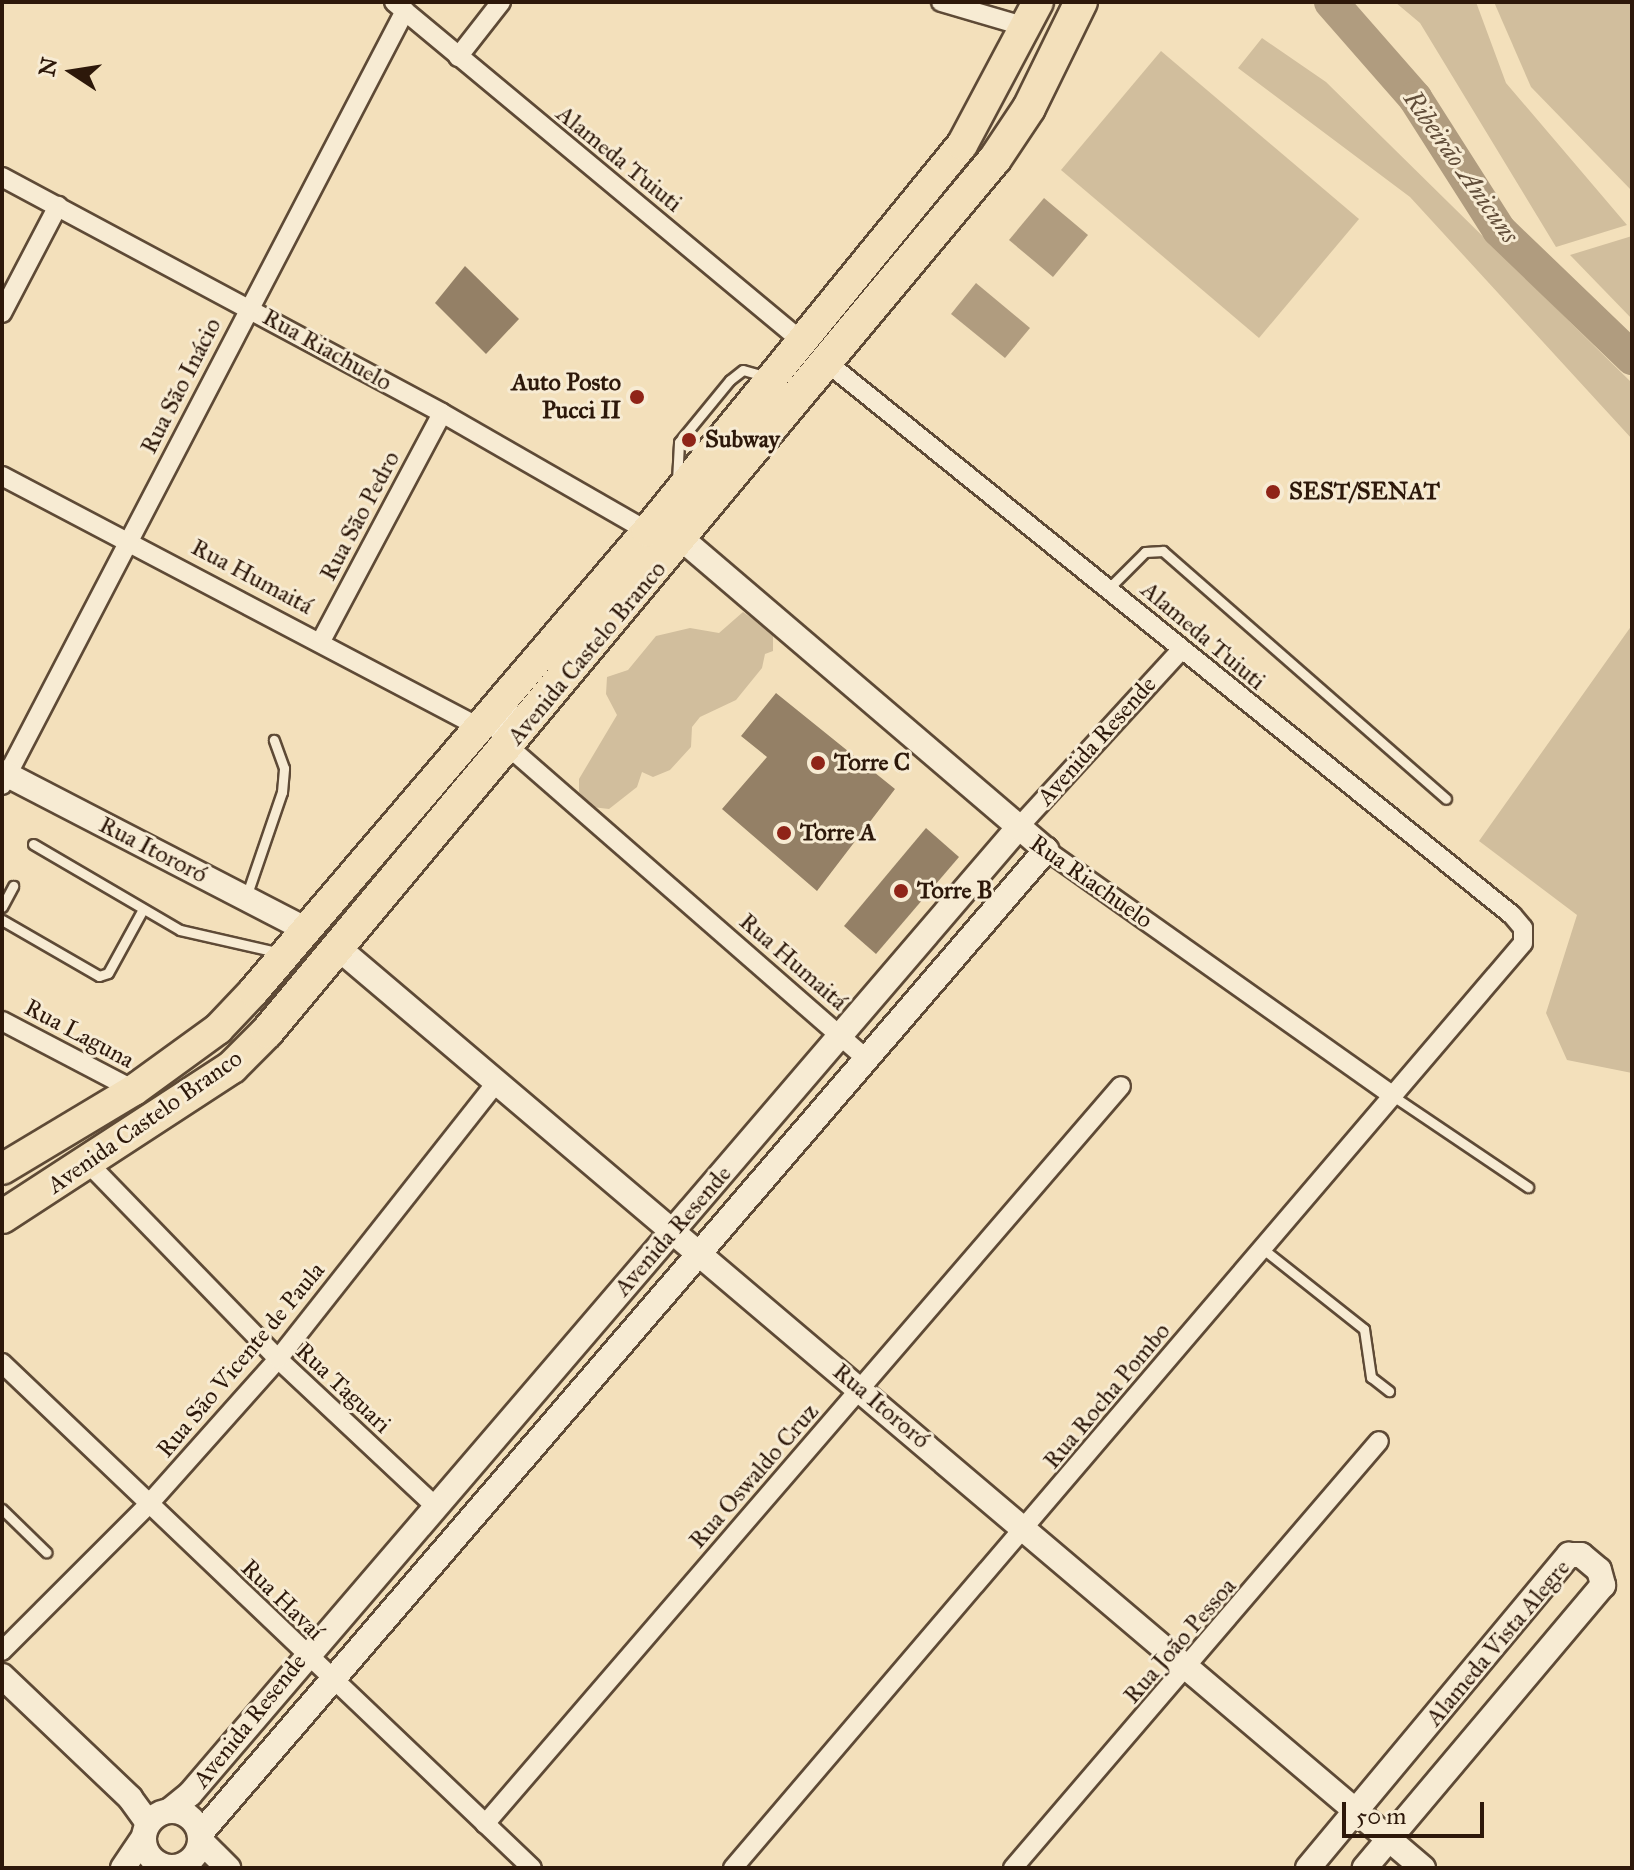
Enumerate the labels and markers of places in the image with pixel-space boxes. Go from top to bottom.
place label: Auto Posto Pucci II [511,369,621,425]
marker: Auto Posto Pucci II [628,388,646,406]
place label: Subway [705,426,780,454]
marker: Subway [680,431,698,449]
place label: SEST/SENAT [1289,478,1440,506]
marker: SEST/SENAT [1264,483,1282,501]
place label: Torre C [834,749,910,777]
marker: Torre C [809,754,827,772]
place label: Torre A [800,819,876,847]
marker: Torre A [775,824,793,842]
place label: Torre B [917,877,993,905]
marker: Torre B [892,882,910,900]

